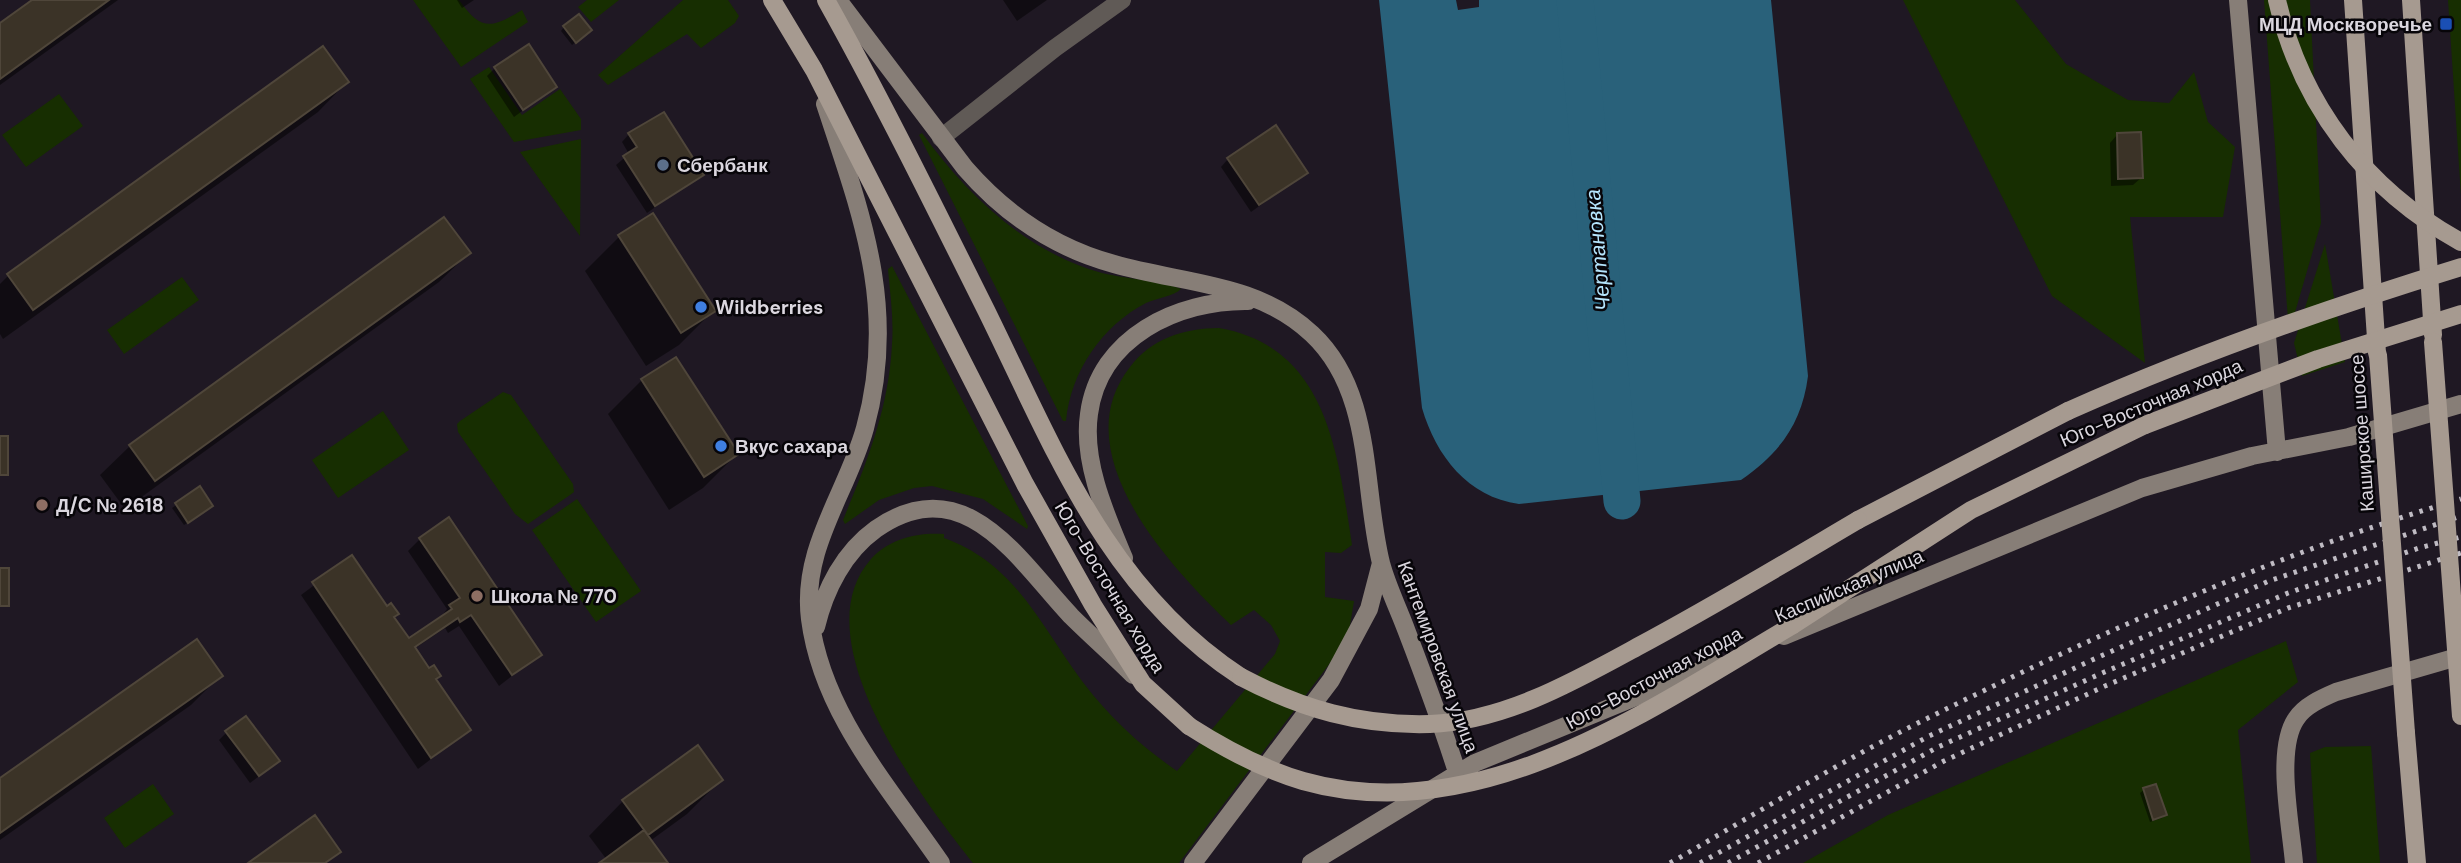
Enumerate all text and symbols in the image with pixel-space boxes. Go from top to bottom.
place label: МЦД Москворечье [2259,12,2432,37]
marker: МЦД Москворечье [2438,16,2454,32]
place label: Сбербанк [677,153,768,178]
marker: Сбербанк [655,157,671,173]
water label: Чертановка [1579,188,1617,312]
place label: Wildberries [715,295,823,320]
marker: Wildberries [693,299,709,315]
street label: Юго-Восточная хорда [2056,353,2246,453]
street label: Каширское шоссе [2344,353,2380,513]
place label: Вкус сахара [735,434,848,459]
marker: Вкус сахара [713,438,729,454]
place label: Д/C № 2618 [56,493,164,518]
marker: Д/C № 2618 [34,497,50,513]
street label: Юго-Восточная хорда [1049,497,1171,678]
street label: Каспийская улица [1771,543,1927,629]
street label: Кантемировская улица [1392,558,1484,757]
place label: Школа № 770 [491,584,617,609]
marker: Школа № 770 [469,588,485,604]
street label: Юго-Восточная хорда [1562,621,1747,735]

